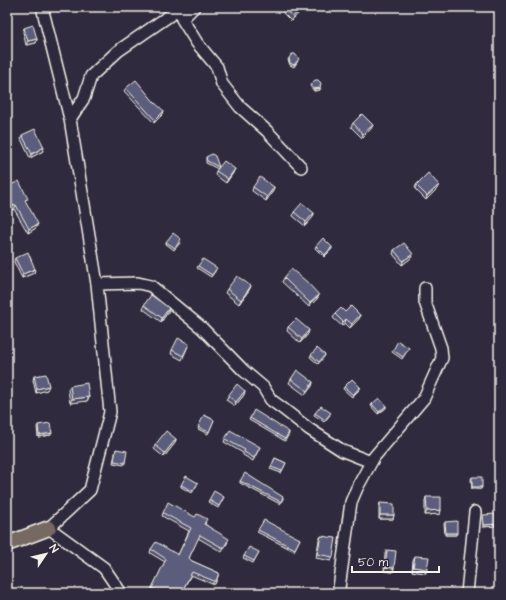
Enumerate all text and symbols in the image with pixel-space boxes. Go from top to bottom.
north arrow [26,534,66,574]
text: N [46,541,62,556]
scale bar [352,548,439,574]
text: 50 m [358,554,389,571]

